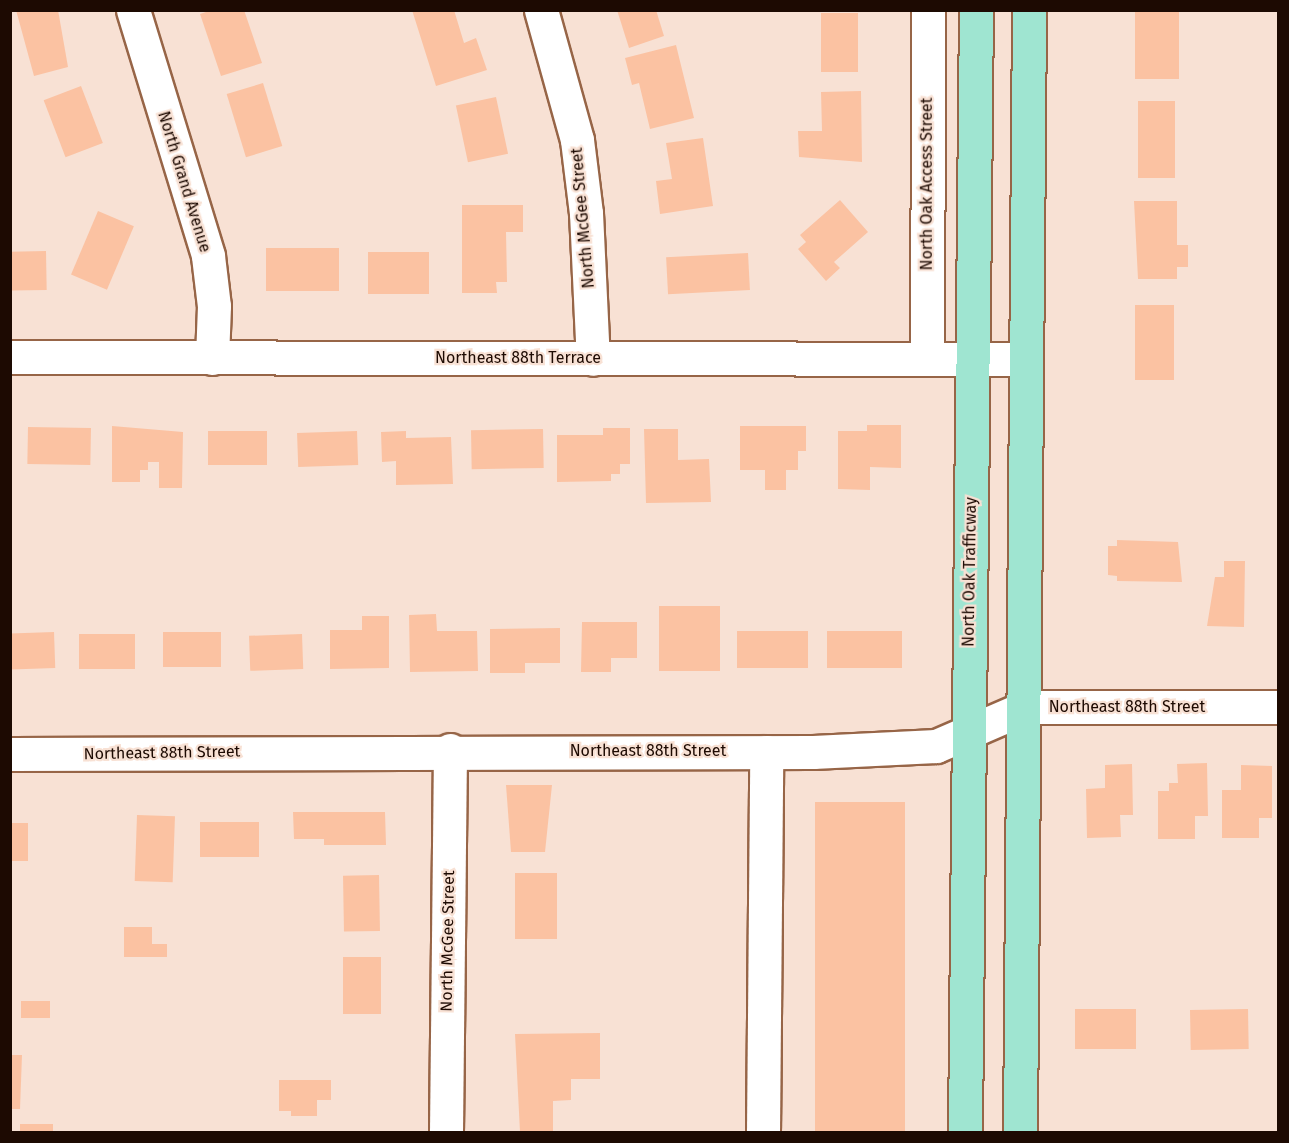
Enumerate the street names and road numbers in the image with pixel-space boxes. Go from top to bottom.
street label: North Oak Access Street [917,98,937,270]
street label: North Grand Avenue [153,109,215,255]
street label: North McGee Street [567,147,599,289]
street label: Northeast 88th Terrace [435,348,601,368]
street label: North Oak Trafficway [959,497,981,647]
street label: Northeast 88th Street [1049,697,1205,717]
street label: Northeast 88th Street [570,741,726,761]
street label: Northeast 88th Street [84,742,240,764]
street label: North McGee Street [437,870,459,1012]

